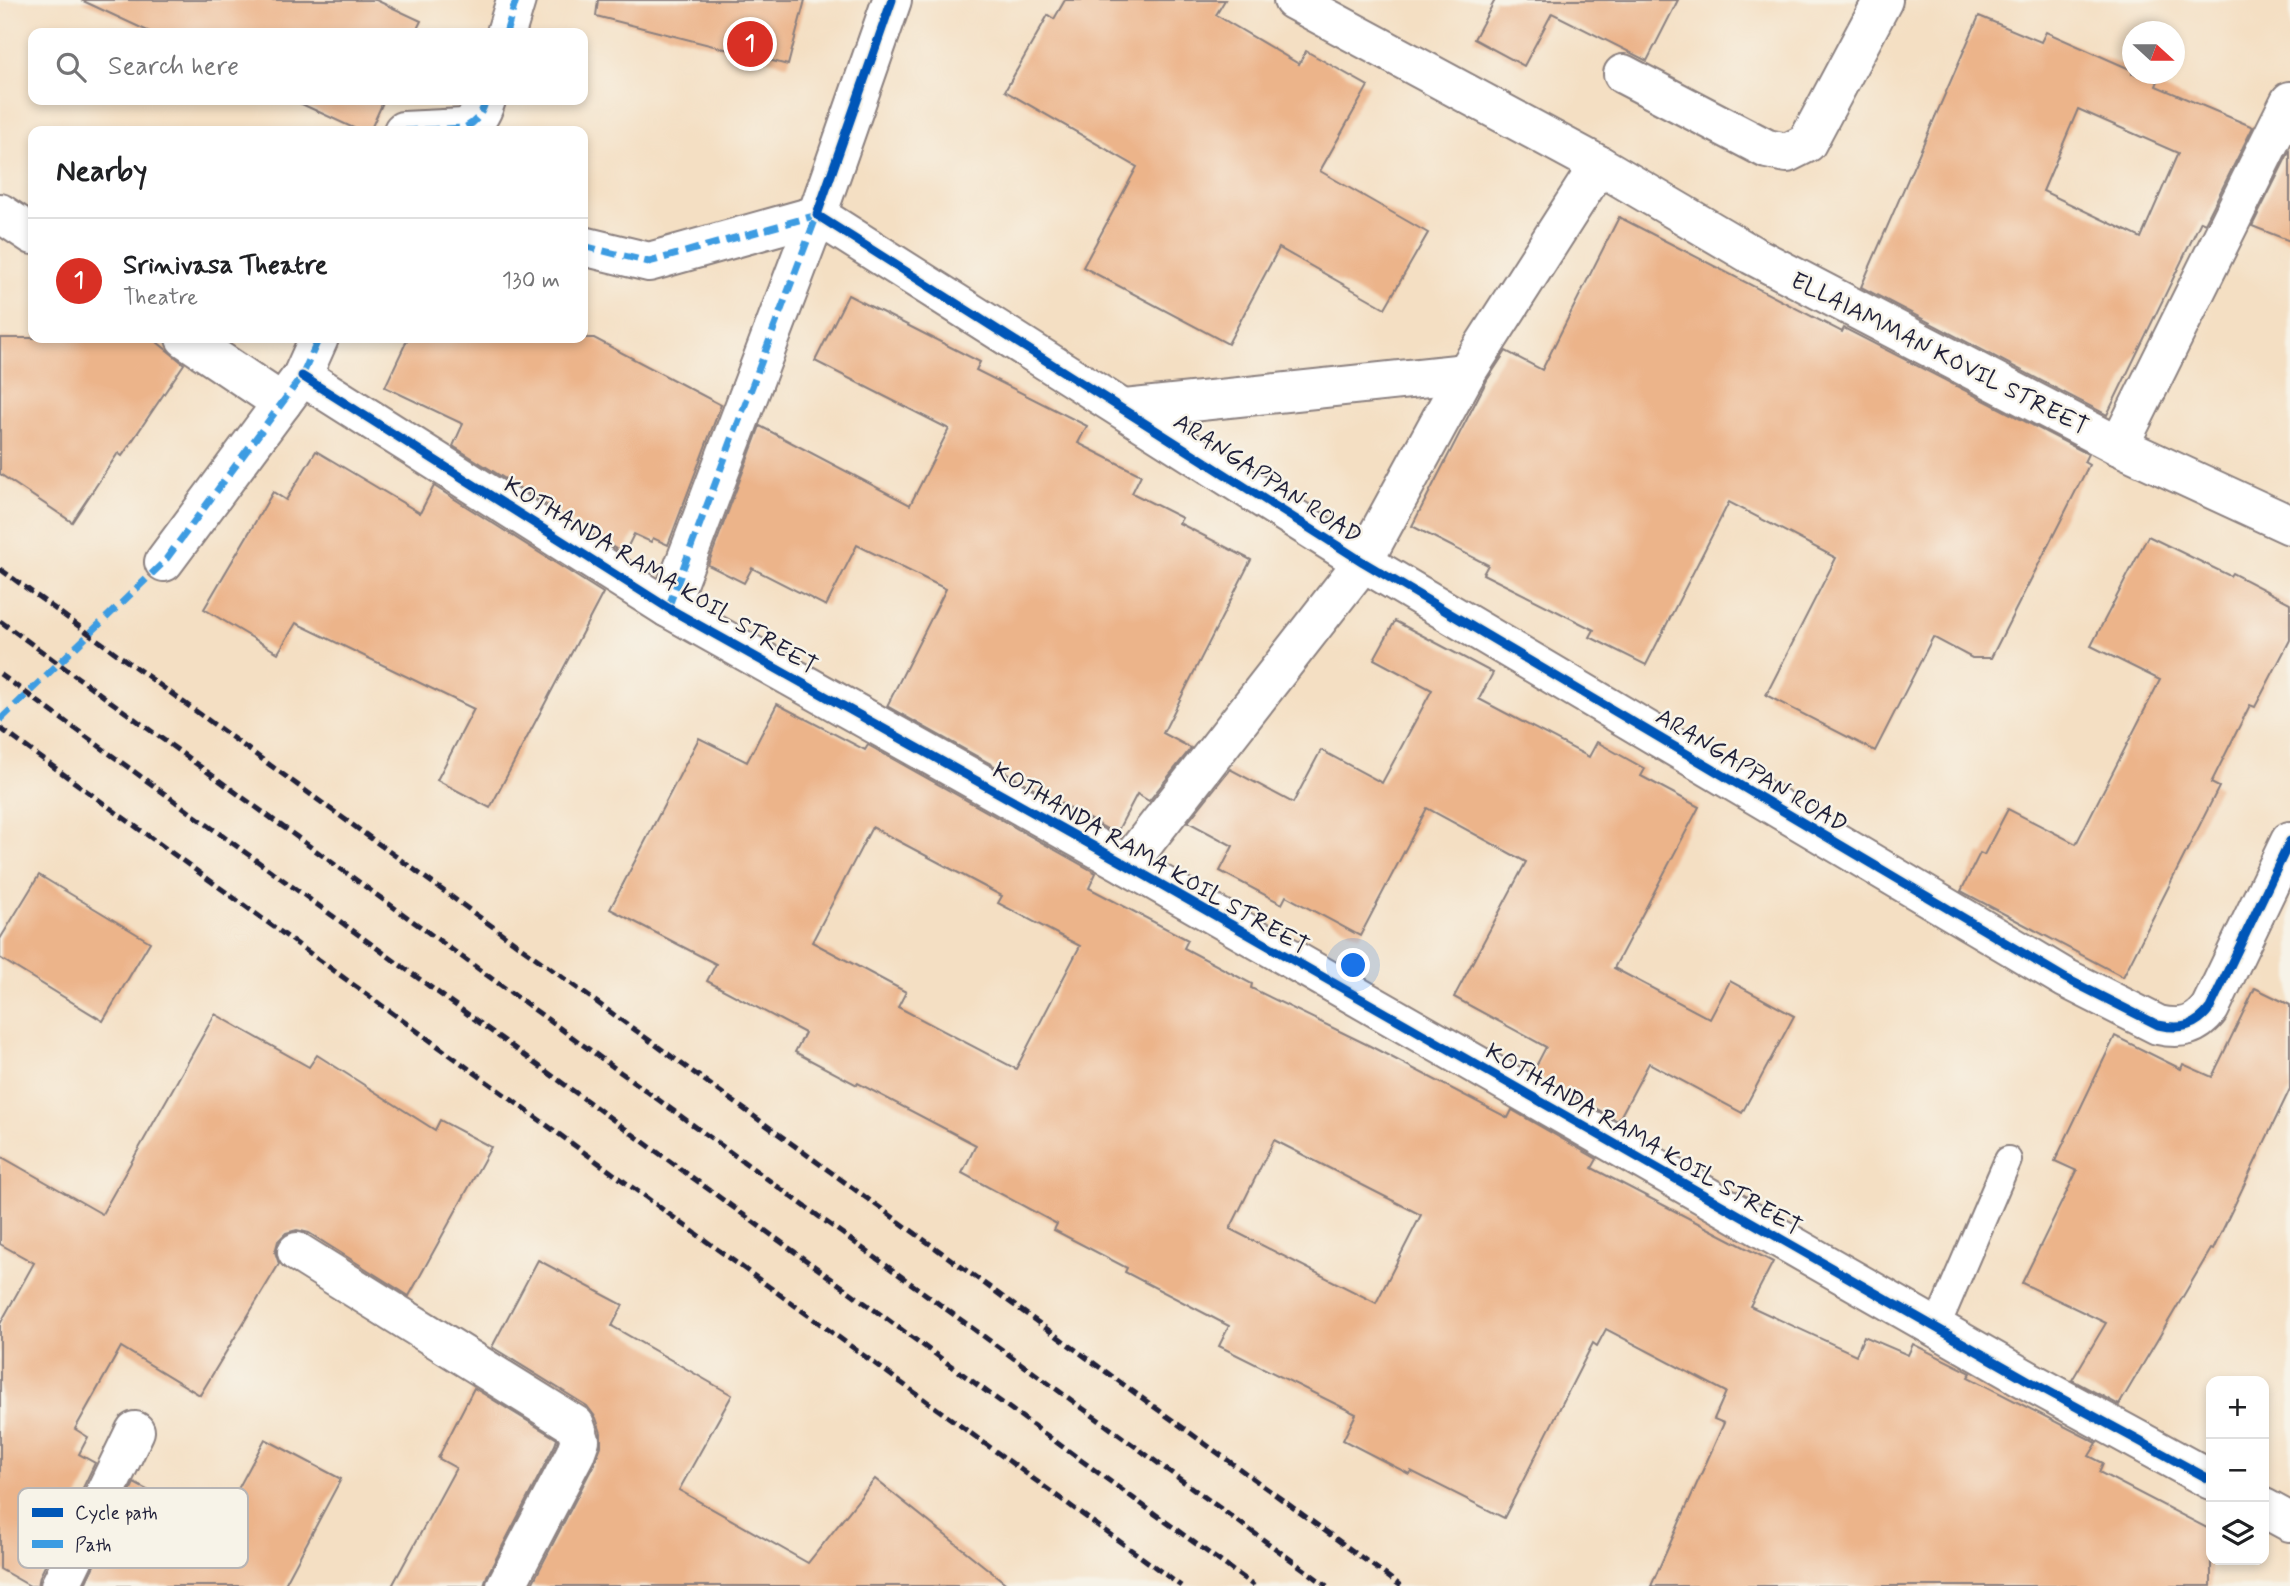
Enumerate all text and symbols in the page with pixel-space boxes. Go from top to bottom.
pin: 1 [727,18,773,70]
north arrow [2122,21,2185,84]
search box [28,28,588,105]
icon: search [52,48,90,86]
text: Search here [108,50,239,84]
text: Nearby [56,152,147,191]
text: Srinivasa Theatre [123,249,328,283]
text: 1 [74,266,84,296]
text: 130 m [502,266,560,296]
street label: ELLAIAMMAN KOVIL STREET [1785,266,2093,443]
text: Theatre [123,283,198,313]
street label: ARANGAPPAN ROAD [1167,407,1367,552]
street label: KOTHANDA RAMA KOIL STREET [498,470,823,682]
street label: ARANGAPPAN ROAD [1650,702,1853,841]
street label: KOTHANDA RAMA KOIL STREET [986,756,1314,963]
your location [1336,948,1370,982]
street label: KOTHANDA RAMA KOIL STREET [1479,1037,1807,1244]
map controls [2206,1376,2269,1565]
button: + [2206,1376,2269,1439]
button: − [2206,1439,2269,1502]
legend [18,1488,248,1568]
text: Cycle path [75,1501,158,1526]
button: layers [2206,1502,2269,1565]
text: Path [75,1533,112,1558]

